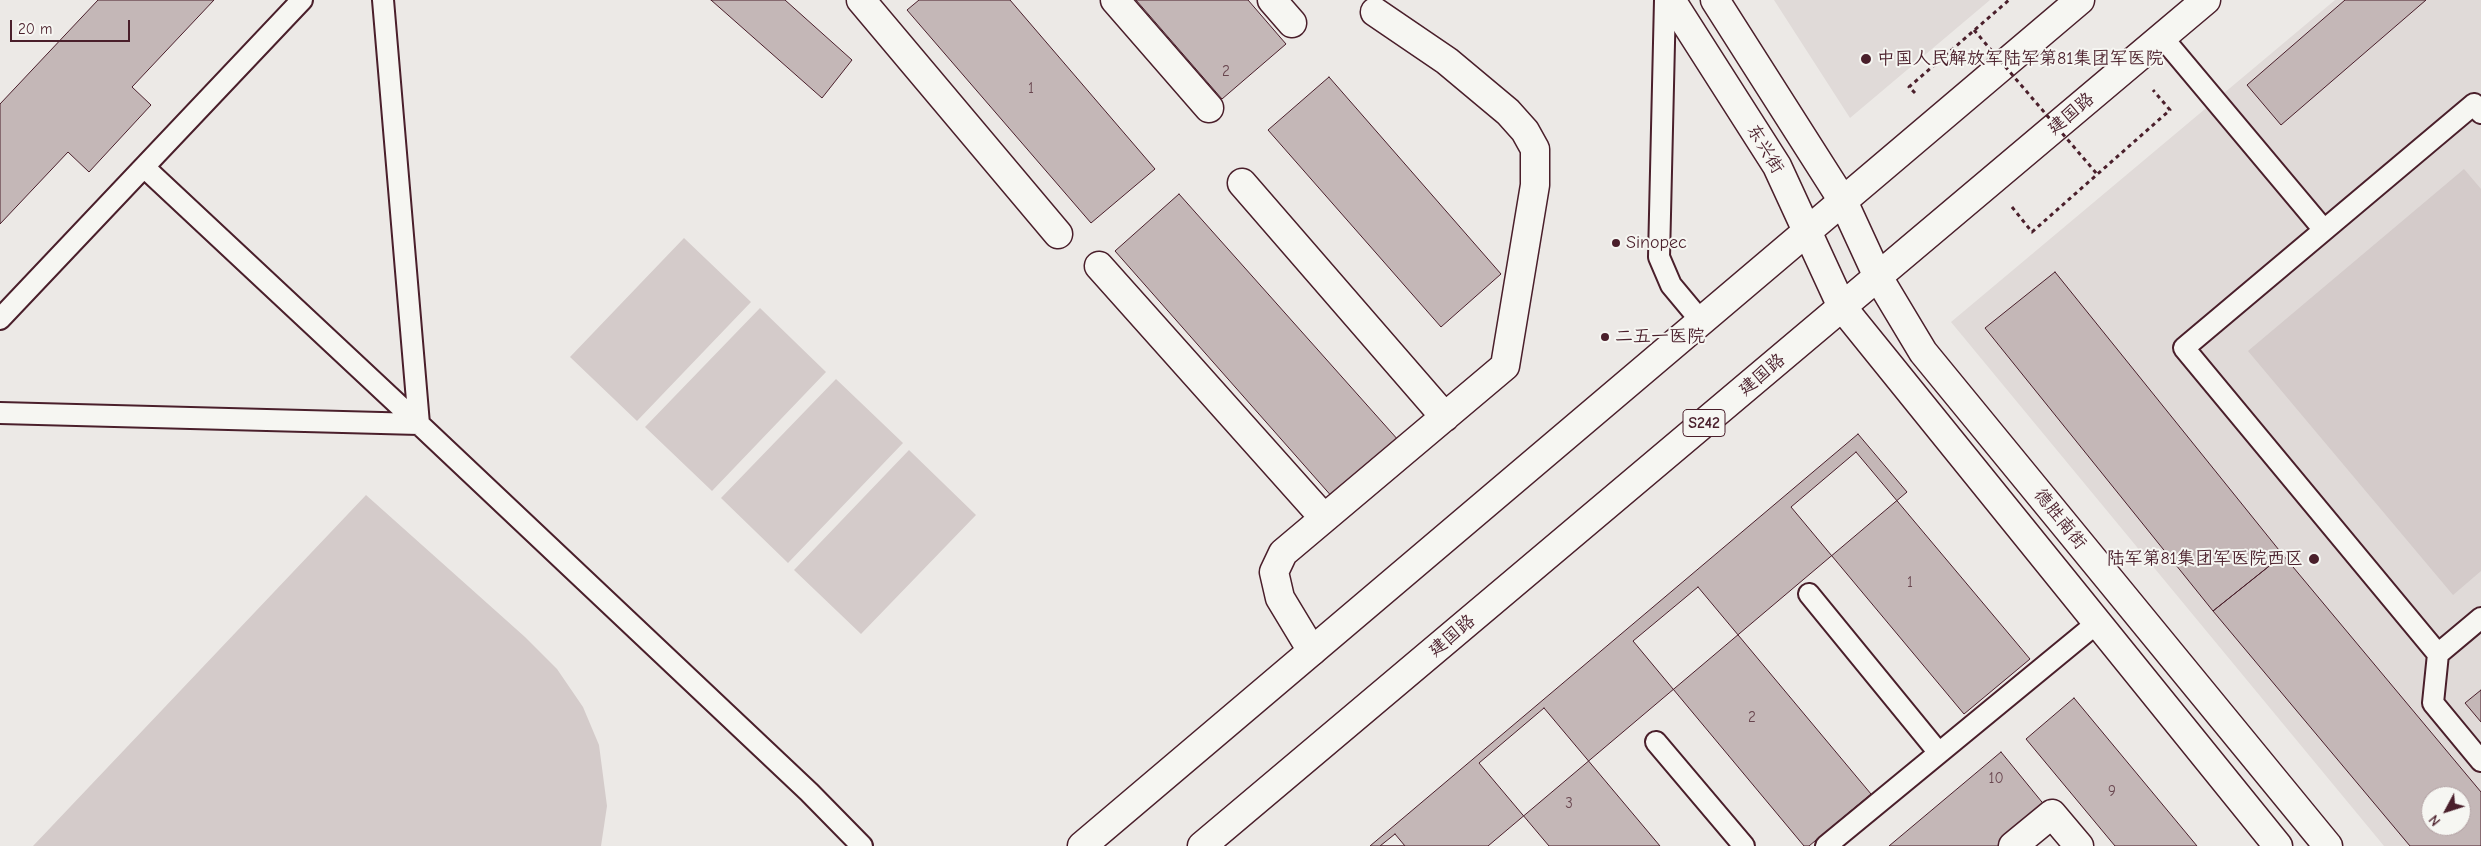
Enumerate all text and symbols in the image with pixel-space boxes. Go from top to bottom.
scale bar [12,10,132,42]
text: 20 m [18,20,52,38]
place label: 中国人民解放军陆军第81集团军医院 [1877,48,2163,70]
marker: 中国人民解放军陆军第81集团军医院 [1859,52,1873,66]
house number: 2 [1222,63,1230,81]
house number: 1 [1028,80,1034,98]
street label: 建国路 [2043,88,2099,140]
street label: 东兴街 [1742,120,1788,178]
place label: Sinopec [1626,232,1687,254]
marker: Sinopec [1610,237,1622,249]
place label: 二五一医院 [1615,326,1705,348]
marker: 二五一医院 [1599,331,1611,343]
street label: 建国路 [1734,349,1790,401]
road number: S242 [1683,409,1725,436]
street label: 德胜南街 [2029,484,2091,554]
place label: 陆军第81集团军医院西区 [2107,548,2303,570]
marker: 陆军第81集团军医院西区 [2307,552,2321,566]
house number: 1 [1907,574,1913,592]
street label: 建国路 [1424,610,1480,662]
house number: 2 [1748,709,1756,727]
house number: 10 [1988,770,2004,788]
house number: 9 [2108,783,2116,801]
north arrow [2421,786,2471,836]
house number: 3 [1565,795,1573,813]
text: N [2425,811,2444,829]

